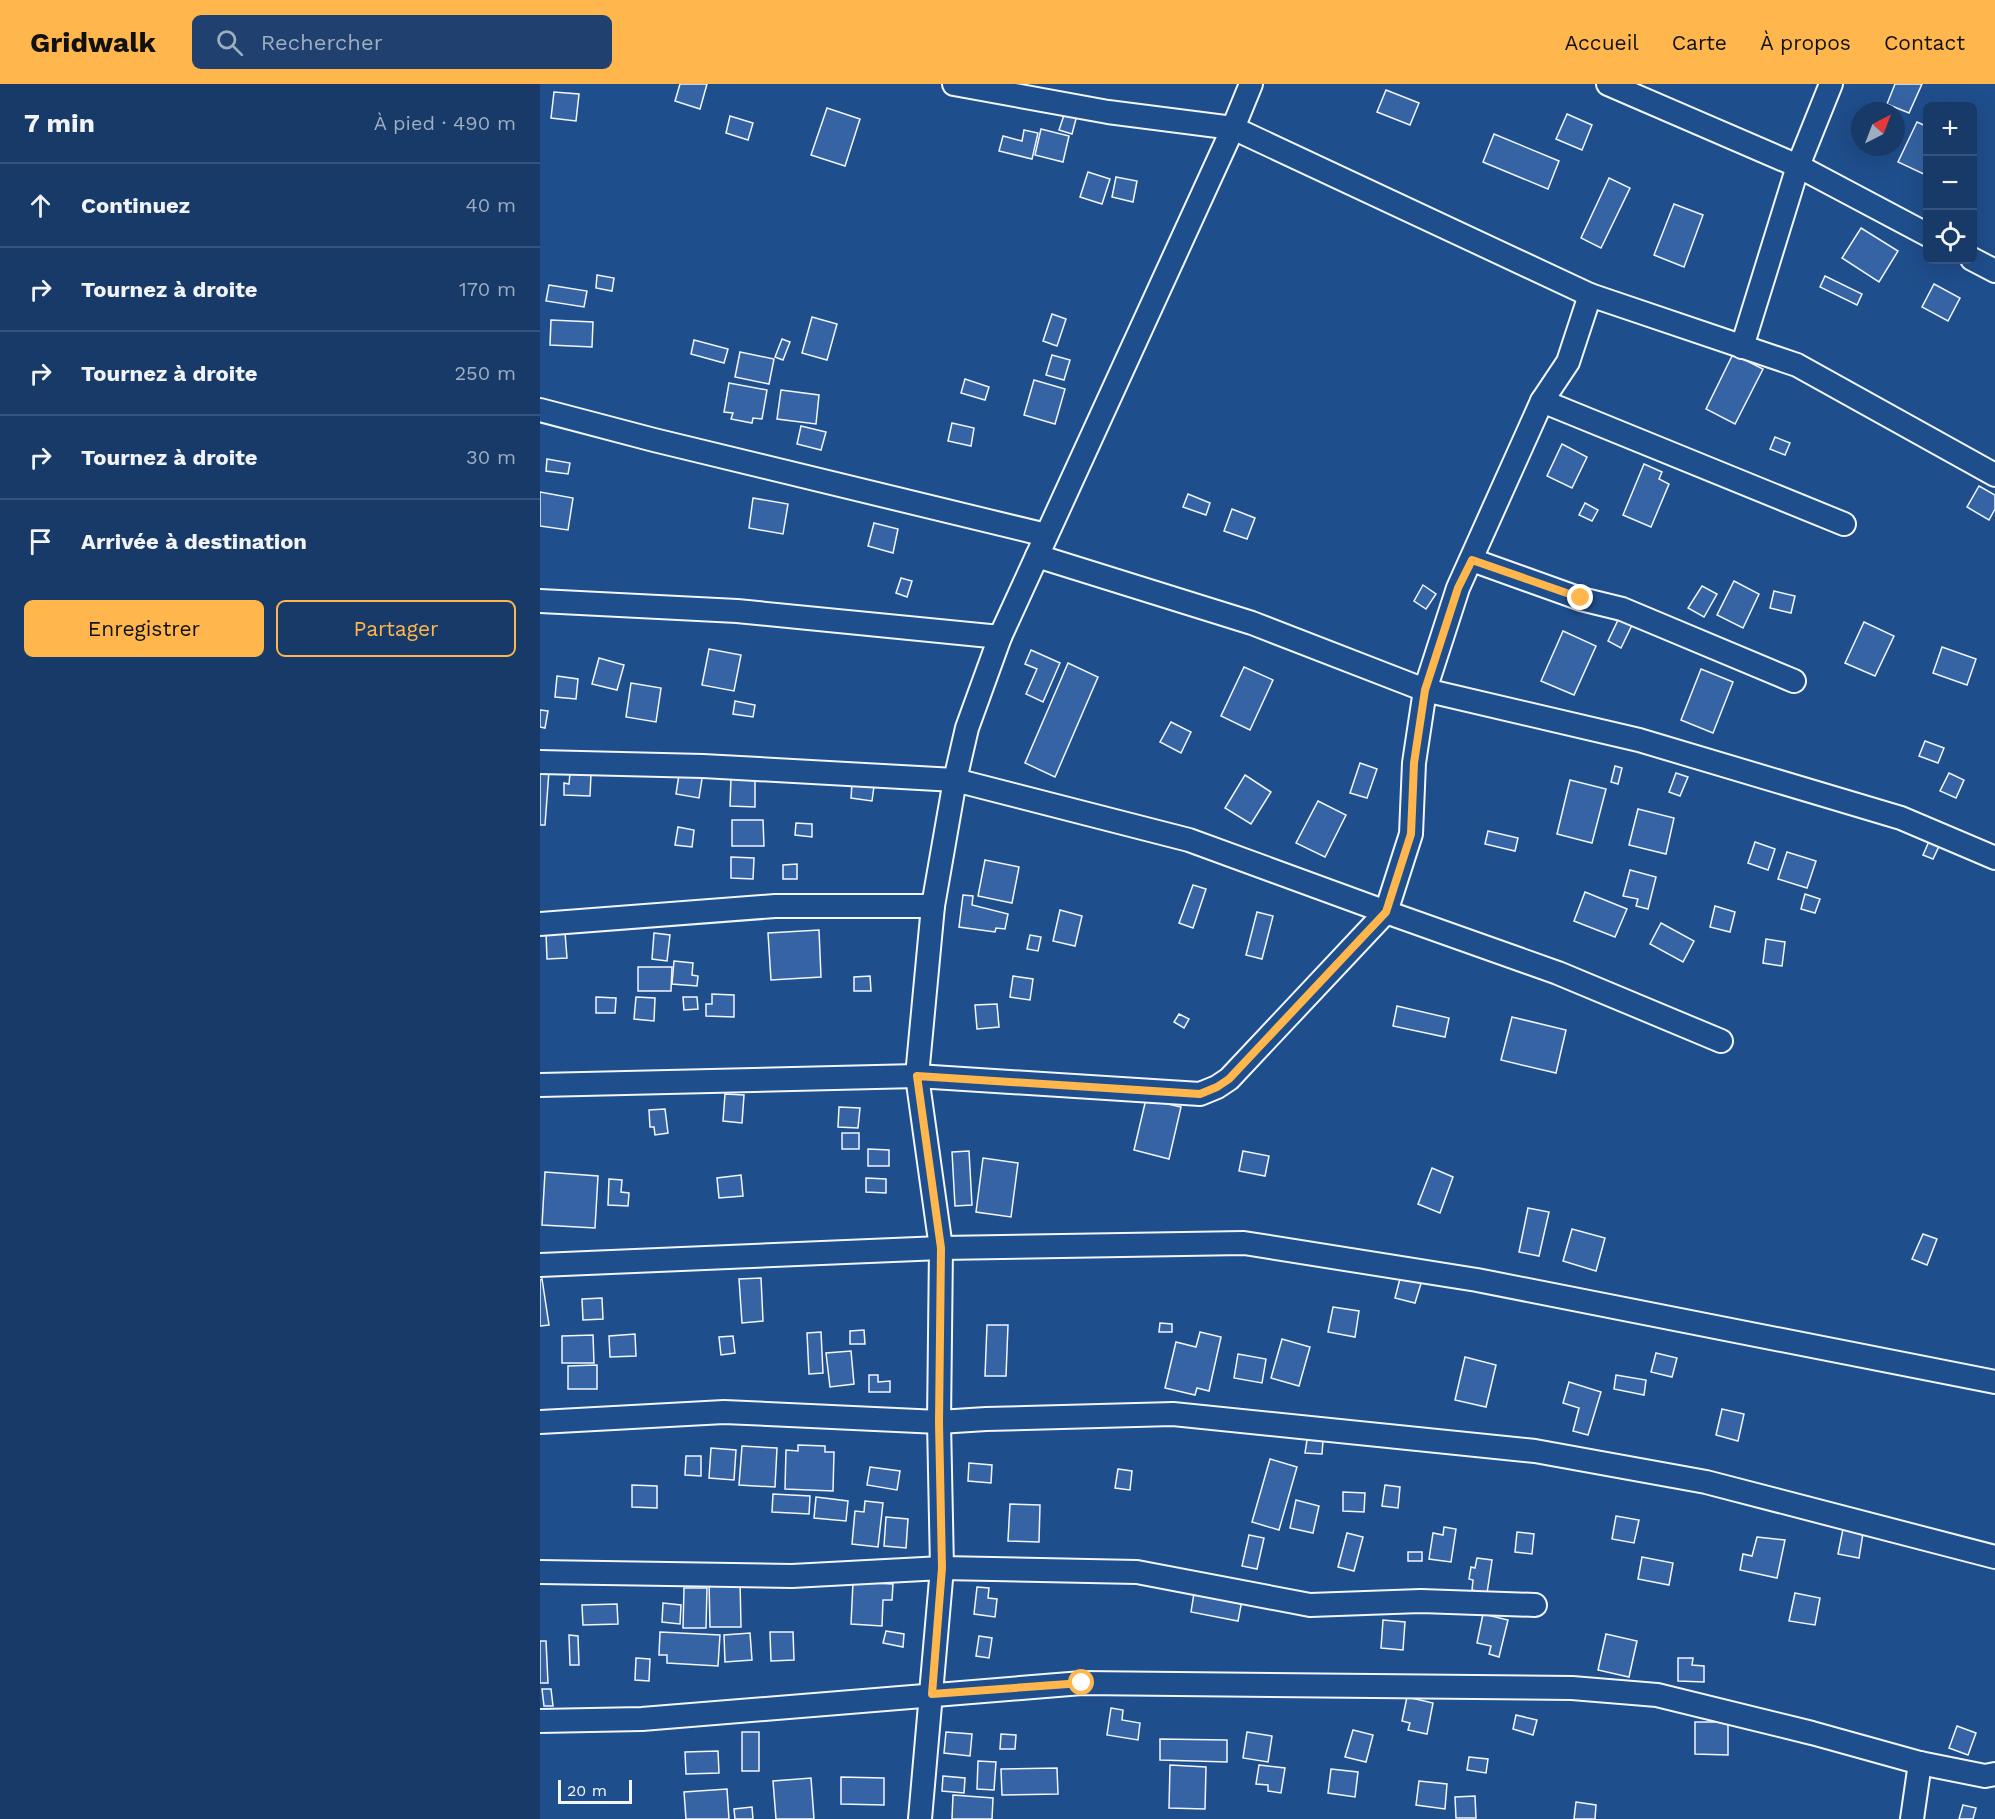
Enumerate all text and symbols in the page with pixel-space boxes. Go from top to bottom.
search box [192,15,612,69]
text: Gridwalk [30,26,156,59]
icon: search [213,26,246,59]
text: Rechercher [261,30,383,55]
text: Accueil [1564,30,1639,55]
text: Carte [1672,30,1727,55]
text: À propos [1760,30,1851,55]
text: Contact [1884,30,1965,55]
north arrow [1851,102,1905,156]
map controls [1923,102,1977,264]
button: + [1923,102,1977,156]
text: 7 min [24,108,95,138]
text: À pied · 490 m [374,111,516,135]
button: − [1923,156,1977,210]
icon: ahead [24,189,57,222]
text: Continuez [81,193,190,218]
text: 40 m [465,193,516,217]
button: locate [1923,210,1977,264]
icon: right [24,273,57,306]
text: Tournez à droite [81,277,258,302]
text: 170 m [459,277,516,301]
icon: right [24,357,57,390]
text: Tournez à droite [81,361,258,386]
text: 250 m [454,361,516,385]
icon: right [24,441,57,474]
text: Tournez à droite [81,445,258,470]
text: 30 m [466,445,516,469]
icon: arrive [24,525,57,558]
text: Arrivée à destination [81,529,307,554]
route end [1567,584,1593,610]
button: Enregistrer [24,600,264,657]
button: Partager [276,600,516,657]
route start [1068,1669,1094,1695]
scale bar [558,1777,632,1804]
text: 20 m [567,1781,607,1800]

